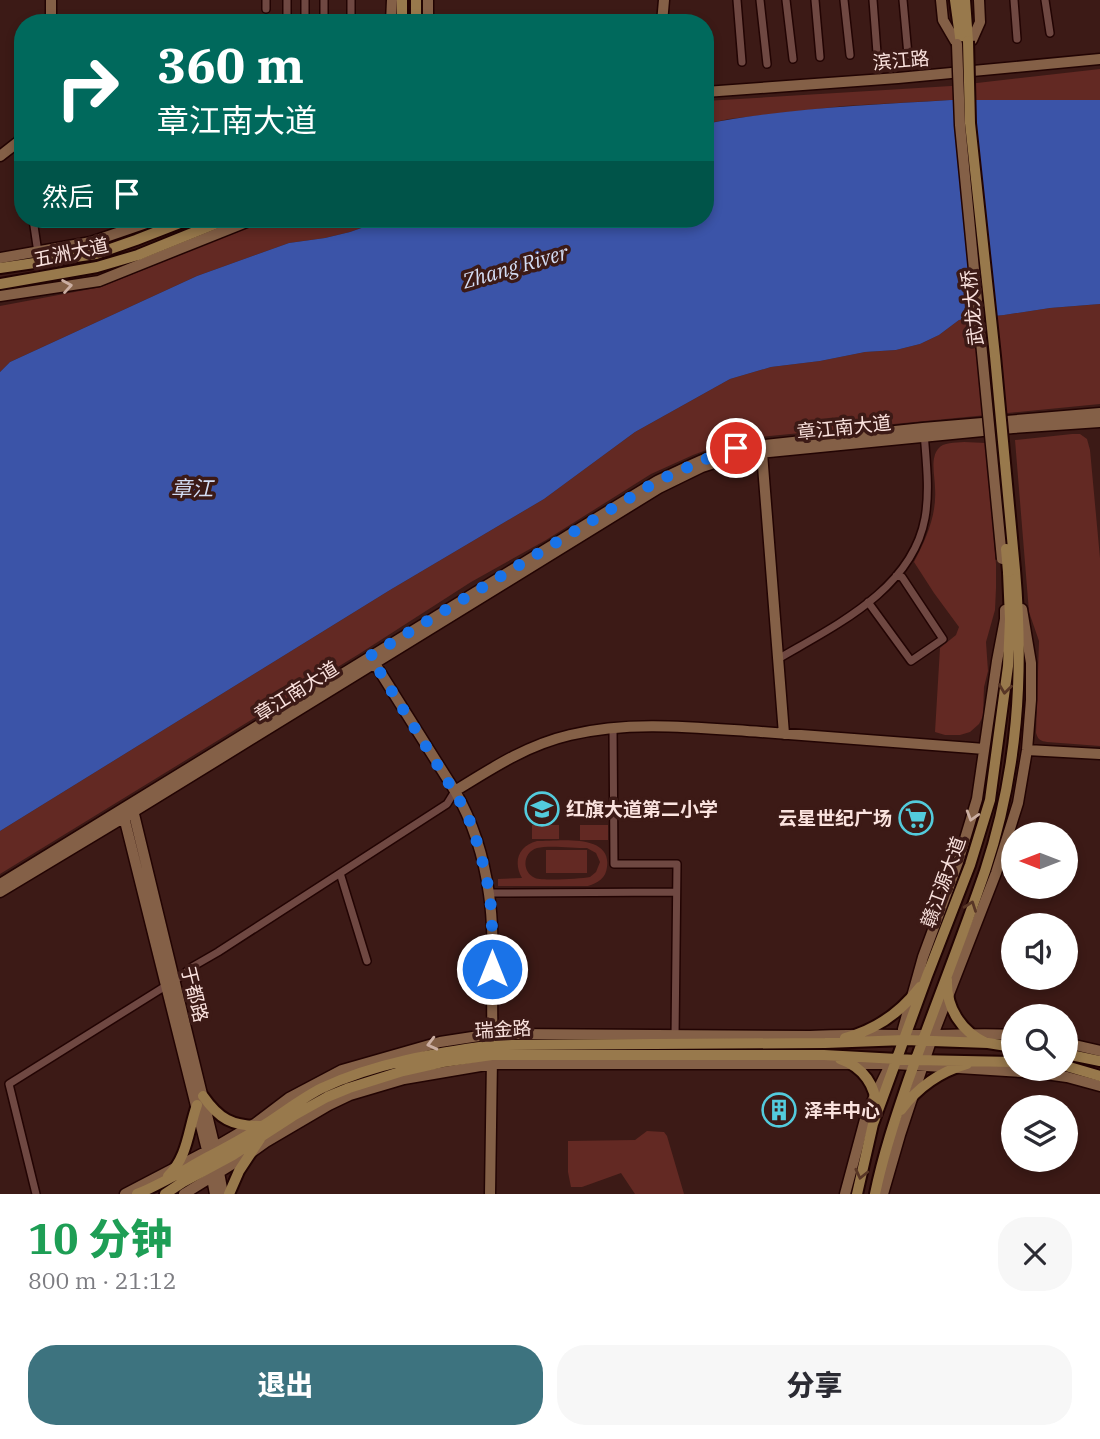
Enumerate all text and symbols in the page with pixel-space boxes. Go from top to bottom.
text: 360 m [157,33,304,96]
icon: right [42,42,133,133]
street label: 滨江路 [872,46,930,74]
text: 章江南大道 [157,99,317,141]
icon: arrive [108,175,146,213]
text: 然后 [42,179,94,213]
street label: 五洲大道 [31,232,111,272]
water label: Zhang River [458,237,572,295]
street label: 武龙大桥 [956,269,988,347]
one-way arrow [62,279,73,294]
street label: 章江南大道 [795,410,893,444]
pin [706,418,766,478]
icon: arrive [717,429,755,467]
water label: 章江 [171,474,215,502]
street label: 章江南大道 [249,656,343,726]
one-way arrow [998,683,1013,694]
school or university icon: 红旗大道第二小学 [523,790,561,828]
place label: 红旗大道第二小学 [566,797,718,821]
supermarket icon: 云星世纪广场 [897,799,935,837]
place label: 云星世纪广场 [778,806,892,830]
one-way arrow [965,810,980,822]
north arrow [1001,822,1078,900]
map controls [1001,822,1078,1172]
street label: 赣江源大道 [915,833,971,931]
one-way arrow [963,901,977,913]
button: sound [1001,913,1078,990]
position arrow [455,932,529,1006]
street label: 于都路 [176,963,214,1025]
button: search [1001,1004,1078,1081]
street label: 瑞金路 [474,1016,532,1042]
one-way arrow [426,1036,438,1050]
building icon: 泽丰中心 [760,1091,798,1129]
button: layers [1001,1095,1078,1172]
place label: 泽丰中心 [804,1098,880,1122]
one-way arrow [855,1168,869,1180]
text: 10 分钟 [28,1211,172,1266]
button: close [998,1217,1072,1291]
text: 800 m · 21:12 [28,1265,177,1295]
button: 退出 [28,1345,543,1425]
button: 分享 [557,1345,1072,1425]

